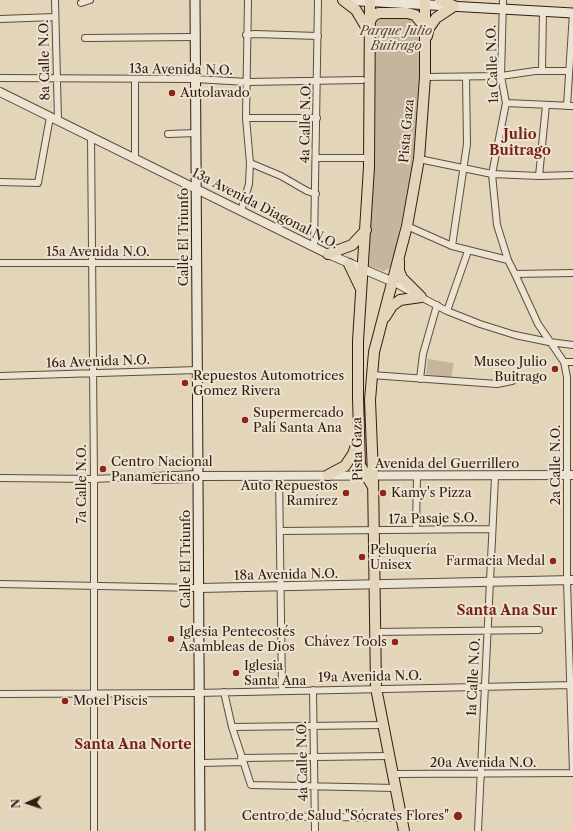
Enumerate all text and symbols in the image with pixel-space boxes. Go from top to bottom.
street label: 8a Calle N.O. [36,19,54,101]
park label: Parque Julio Buitrago [360,23,432,54]
street label: 1a Calle N.O. [484,24,502,104]
street label: 13a Avenida N.O. [129,61,233,79]
street label: 4a Calle N.O. [297,83,315,163]
place label: Autolavado [180,85,250,101]
marker: Autolavado [167,88,177,98]
street label: Pista Gaza [396,98,418,164]
district label: Julio Buitrago [489,127,551,160]
street label: 13a Avenida Diagonal N.O. [189,165,341,253]
street label: Calle El Triunfo [176,188,192,286]
street label: 15a Avenida N.O. [46,244,150,260]
street label: 16a Avenida N.O. [46,352,150,372]
place label: Museo Julio Buitrago [473,354,547,385]
marker: Museo Julio Buitrago [550,364,560,374]
place label: Repuestos Automotrices Gomez Rivera [193,368,344,399]
marker: Repuestos Automotrices Gomez Rivera [180,378,190,388]
place label: Supermercado Palí Santa Ana [253,405,344,436]
marker: Supermercado Palí Santa Ana [240,415,250,425]
street label: Pista Gaza [350,417,366,481]
street label: 2a Calle N.O. [548,425,564,505]
street label: 7a Calle N.O. [74,444,90,524]
place label: Centro Nacional Panamericano [111,454,213,485]
street label: Avenida del Guerrillero [375,456,519,472]
marker: Centro Nacional Panamericano [98,464,108,474]
place label: Auto Repuestos Ramírez [241,478,338,509]
place label: Kamy's Pizza [391,485,472,501]
marker: Auto Repuestos Ramírez [341,488,351,498]
marker: Kamy's Pizza [378,488,388,498]
street label: Calle El Triunfo [178,510,194,608]
street label: 17a Pasaje S.O. [388,510,478,528]
place label: Peluquería Unisex [370,542,437,573]
marker: Peluquería Unisex [357,552,367,562]
place label: Farmacia Medal [446,553,545,569]
marker: Farmacia Medal [548,556,558,566]
street label: 18a Avenida N.O. [234,566,338,584]
district label: Santa Ana Sur [457,603,557,619]
place label: Iglesia Pentecostés Asambleas de Dios [179,624,295,655]
marker: Iglesia Pentecostés Asambleas de Dios [166,634,176,644]
place label: Chávez Tools [304,634,387,650]
marker: Chávez Tools [390,637,400,647]
street label: 1a Calle N.O. [464,637,484,717]
place label: Iglesia Santa Ana [244,658,306,689]
marker: Iglesia Santa Ana [231,668,241,678]
street label: 19a Avenida N.O. [318,668,422,686]
place label: Motel Piscis [73,693,148,709]
marker: Motel Piscis [60,696,70,706]
street label: 4a Calle N.O. [294,721,312,801]
district label: Santa Ana Norte [74,737,192,753]
street label: 20a Avenida N.O. [430,755,536,771]
north arrow [8,783,48,823]
text: N [9,798,23,809]
place label: Centro de Salud "Sócrates Flores" [242,808,449,824]
marker: Centro de Salud "Sócrates Flores" [452,810,464,822]

